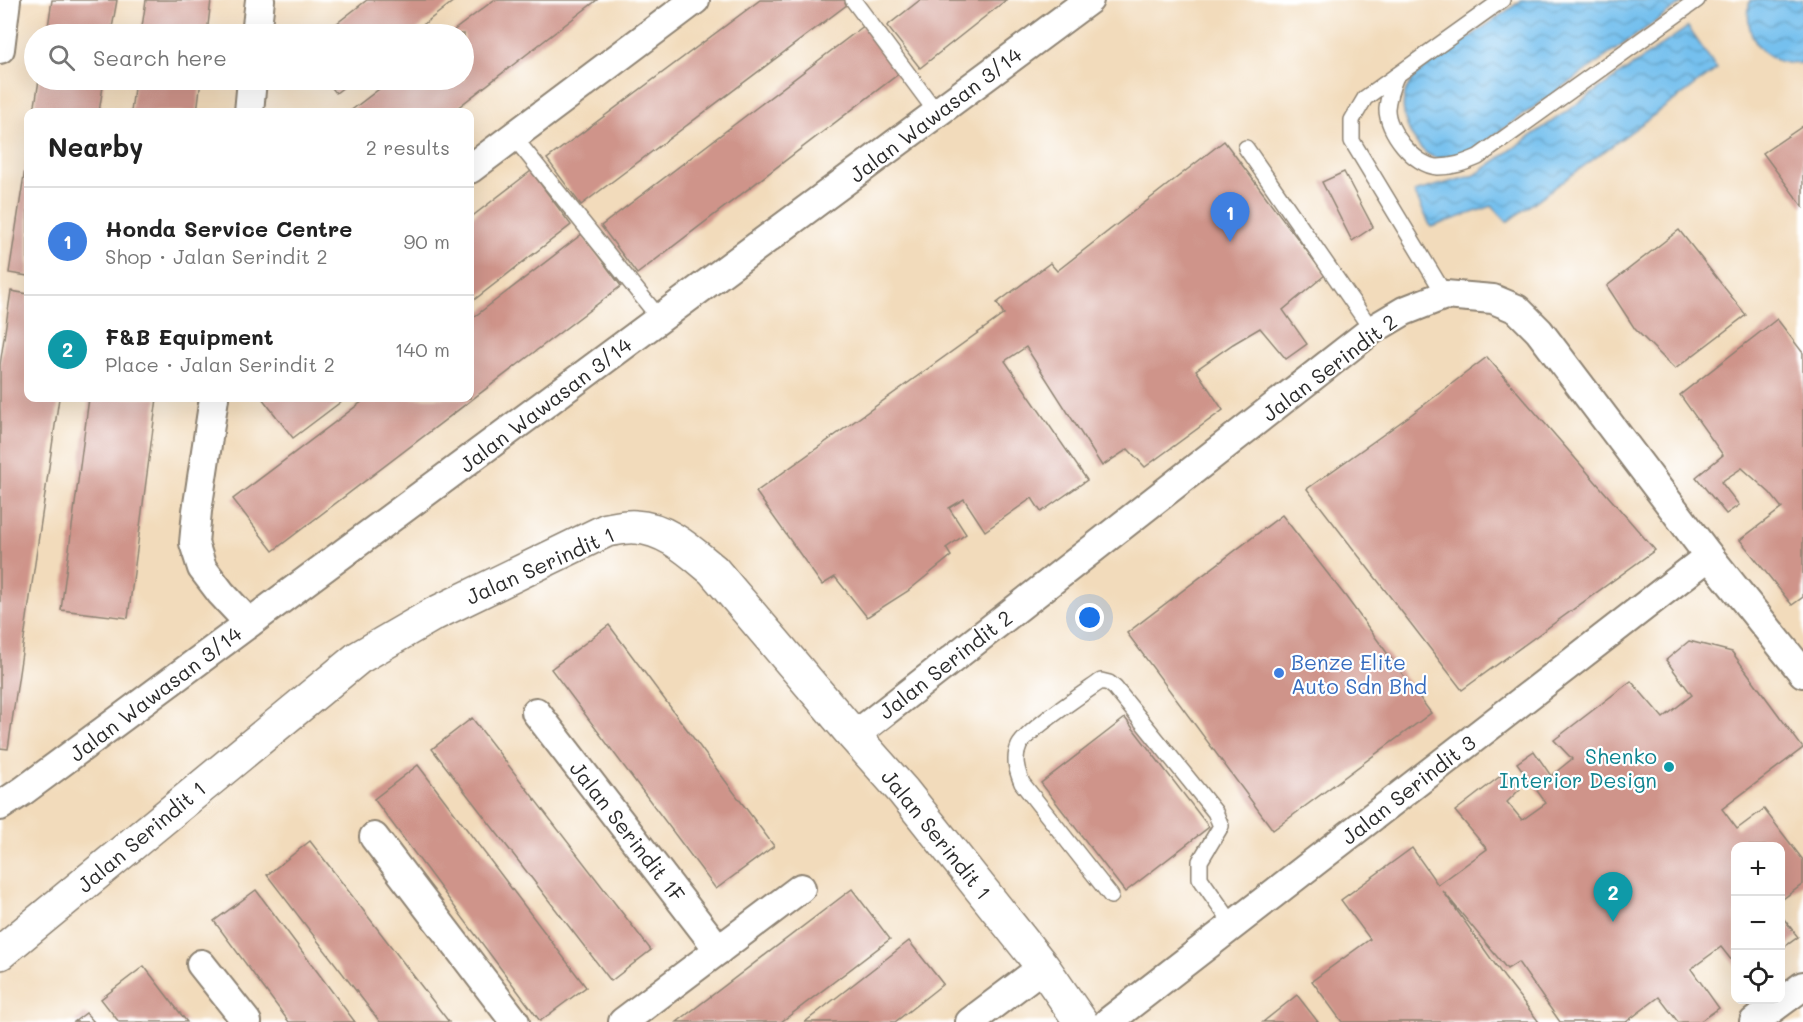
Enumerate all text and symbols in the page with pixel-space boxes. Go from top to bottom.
search box [24,24,474,90]
street label: Jalan Wawasan 3/14 [843,40,1027,188]
icon: search [45,41,78,74]
text: Search here [93,43,227,72]
text: Nearby [48,130,143,164]
text: 2 results [366,134,450,160]
pin: 1 [1210,192,1250,242]
text: Honda Service Centre [105,214,352,243]
text: 1 [63,228,72,254]
text: 90 m [404,228,450,254]
text: Shop · Jalan Serindit 2 [105,243,328,269]
street label: Jalan Serindit 2 [1256,307,1402,427]
text: F&B Equipment [105,322,273,351]
street label: Jalan Wawasan 3/14 [453,330,637,478]
text: 2 [62,336,73,362]
text: 140 m [395,336,450,362]
text: Place · Jalan Serindit 2 [105,351,335,377]
street label: Jalan Serindit 1 [461,520,619,610]
street label: Jalan Serindit 2 [873,603,1017,725]
your location [1075,603,1104,632]
street label: Jalan Wawasan 3/14 [63,619,247,767]
place label: Benze Elite Auto Sdn Bhd [1291,648,1427,699]
marker: Benze Elite Auto Sdn Bhd [1272,666,1286,680]
street label: Jalan Serindit 3 [1336,728,1480,850]
place label: Shenko Interior Design [1499,742,1657,793]
street label: Jalan Serindit 1F [565,755,692,907]
marker: Shenko Interior Design [1662,760,1676,774]
street label: Jalan Serindit 1 [876,763,998,905]
street label: Jalan Serindit 1 [71,774,211,898]
map controls [1731,842,1785,1004]
button: + [1731,842,1785,896]
pin: 2 [1594,872,1632,922]
button: − [1731,896,1785,950]
button: locate [1731,950,1785,1004]

